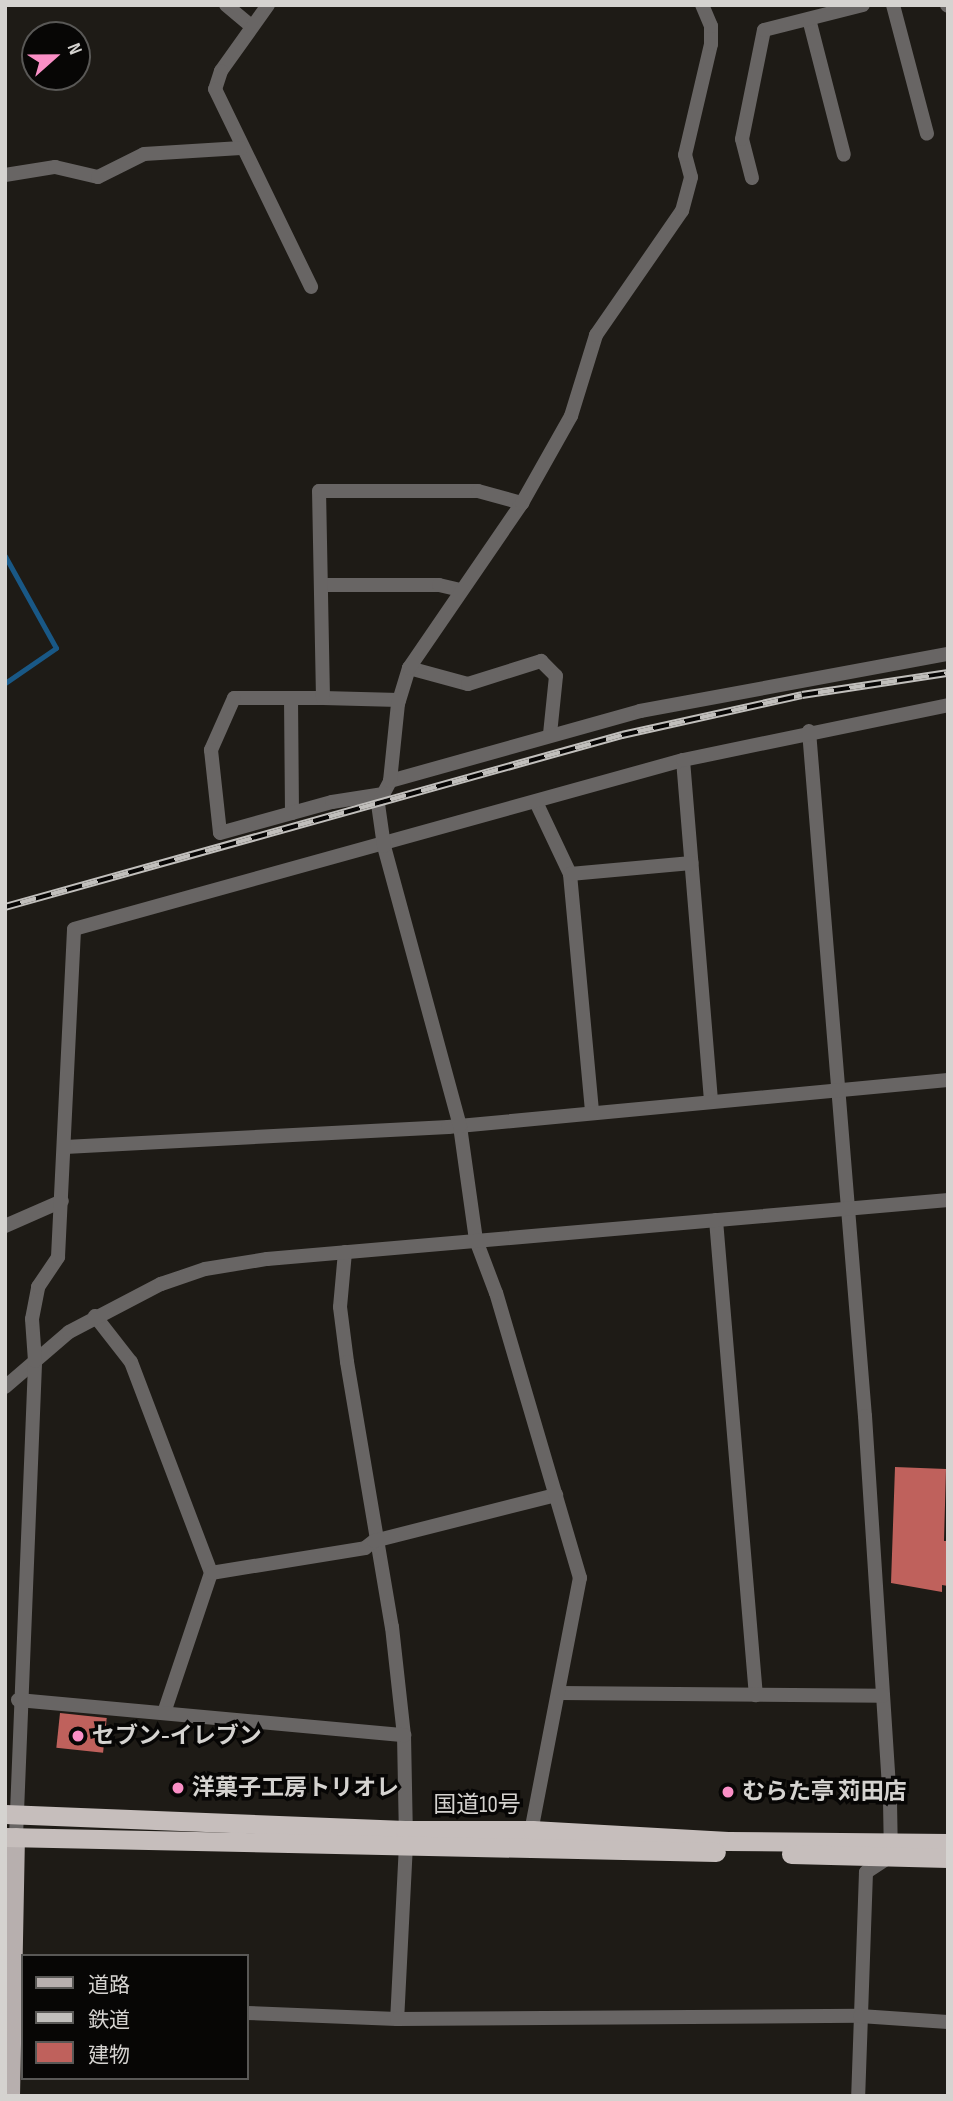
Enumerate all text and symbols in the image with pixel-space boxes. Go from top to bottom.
north arrow [21,21,91,91]
text: N [62,40,87,58]
place label: セブン-イレブン [92,1722,262,1750]
marker: セブン-イレブン [70,1728,86,1744]
place label: 洋菓子工房トリオレ [192,1774,399,1802]
place label: むらた亭 苅田店 [742,1778,907,1806]
marker: 洋菓子工房トリオレ [170,1780,186,1796]
marker: むらた亭 苅田店 [720,1784,736,1800]
street label: 国道10号 [433,1791,521,1819]
legend [21,1954,248,2080]
text: 道路 [88,1973,130,1998]
text: 鉄道 [88,2008,130,2033]
text: 建物 [88,2043,130,2068]

